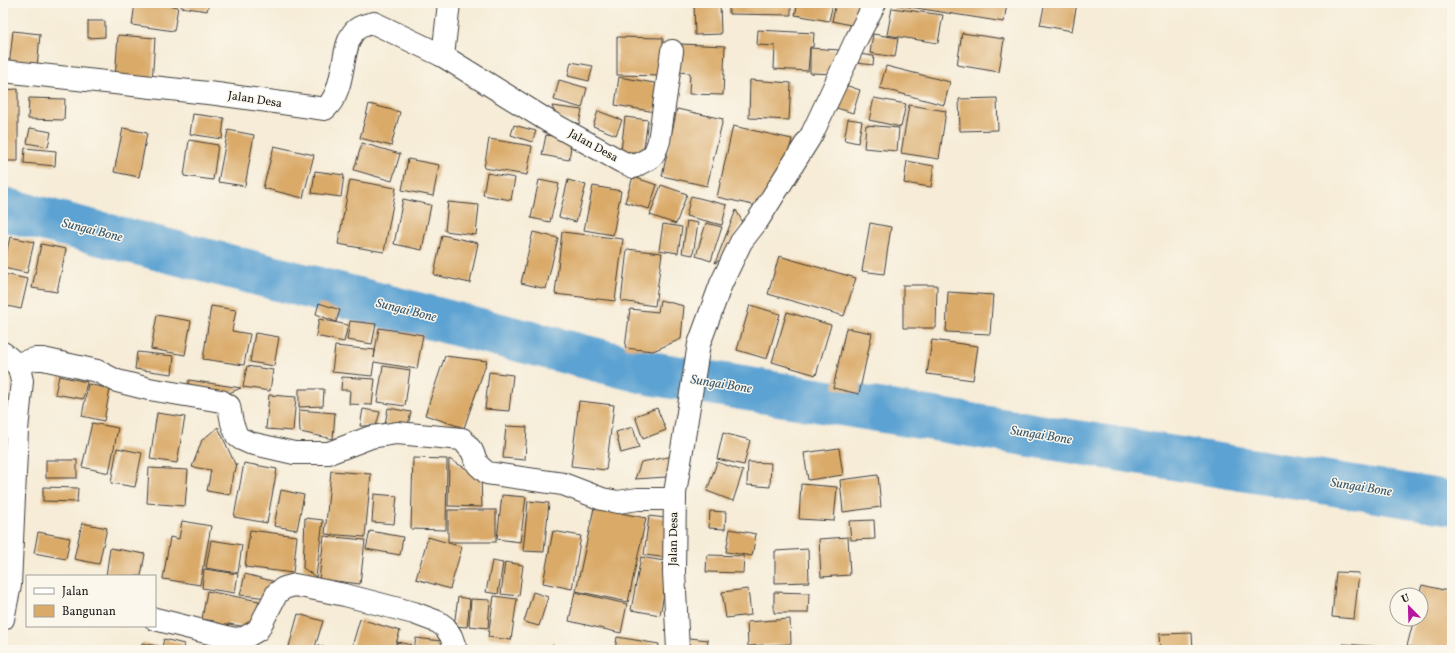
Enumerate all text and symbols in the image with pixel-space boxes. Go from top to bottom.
street label: Jalan Desa [227,88,283,112]
street label: Jalan Desa [565,126,621,166]
water label: Sungai Bone [60,215,125,247]
water label: Sungai Bone [374,295,439,327]
water label: Sungai Bone [689,371,753,399]
water label: Sungai Bone [1009,422,1073,450]
water label: Sungai Bone [1329,474,1393,502]
street label: Jalan Desa [666,512,682,566]
legend [26,575,156,627]
text: Jalan [62,584,89,600]
north arrow [1389,587,1429,627]
text: U [1399,591,1412,608]
text: Bangunan [62,604,116,620]

